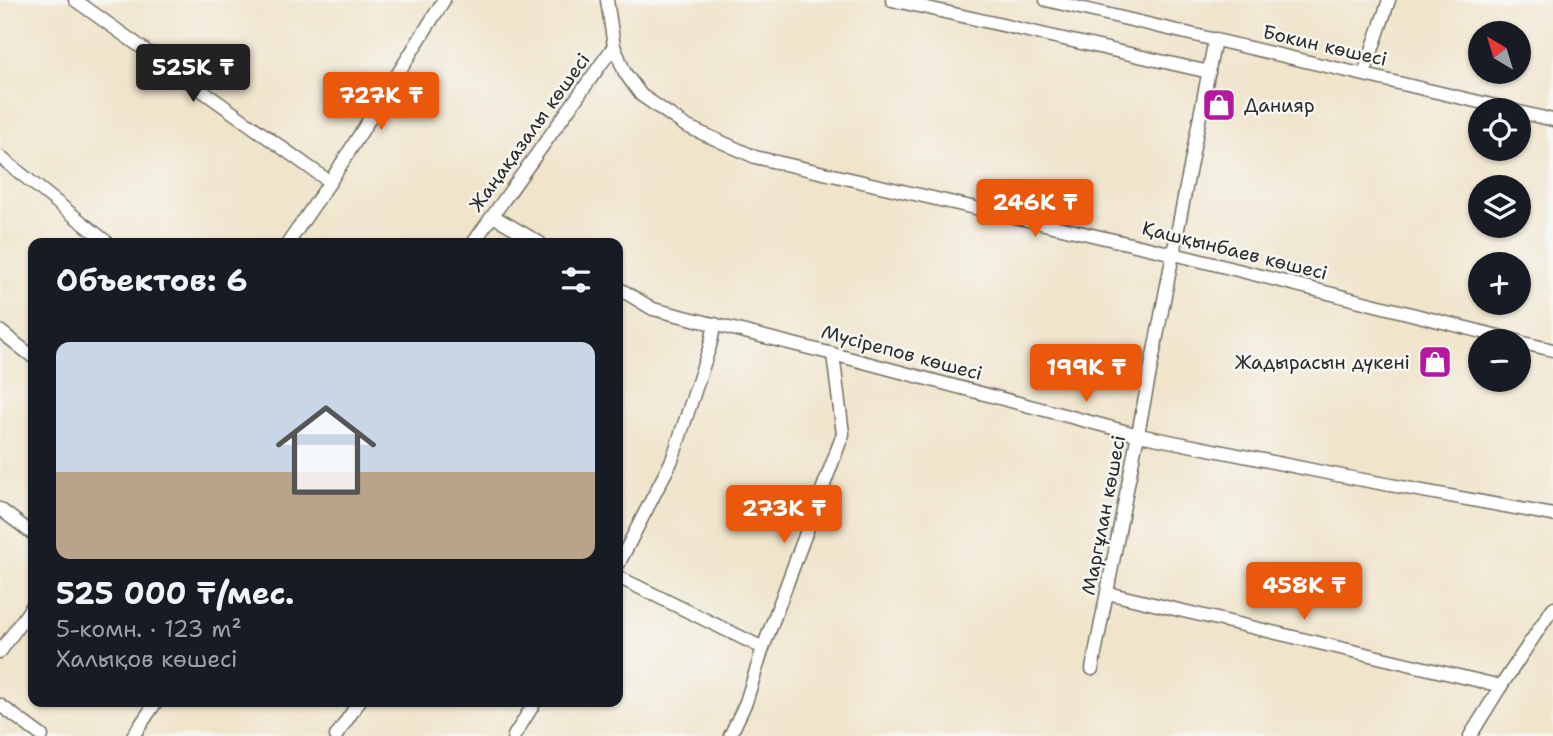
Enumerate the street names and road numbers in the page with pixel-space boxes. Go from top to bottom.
street label: Бокин көшесі [1260,19,1389,72]
street label: Жаңақазалы көшесі [463,48,595,217]
street label: Қашқынбаев көшесі [1140,215,1330,286]
street label: Мүсірепов көшесі [819,319,985,386]
street label: Маргұлан көшесі [1076,433,1131,597]

